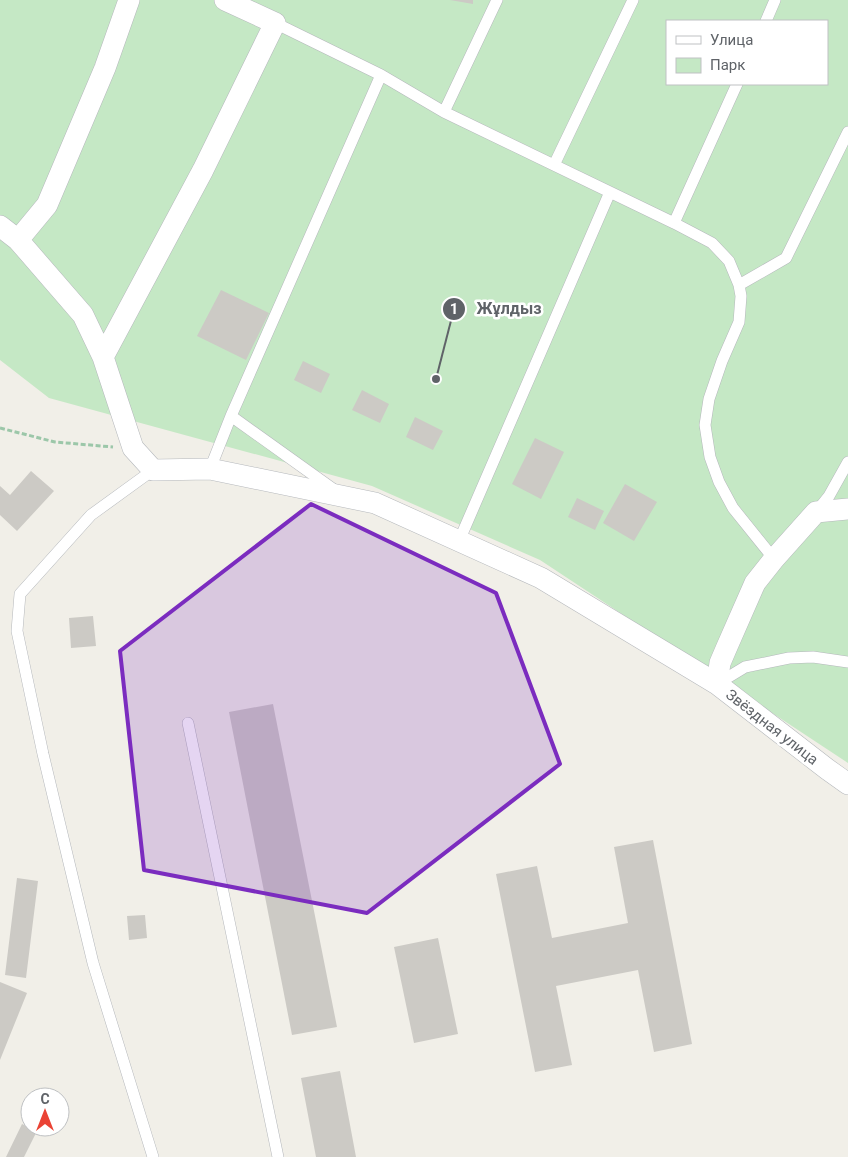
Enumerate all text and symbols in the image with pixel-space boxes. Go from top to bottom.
legend [666,20,828,85]
text: Улица [710,31,753,49]
text: Парк [710,56,745,74]
callout: Жұлдыз [441,293,551,324]
text: Жұлдыз [477,299,541,318]
text: 1 [450,300,458,318]
street label: Звёздная улица [722,685,822,769]
north arrow [20,1087,70,1137]
text: С [40,1091,50,1107]

